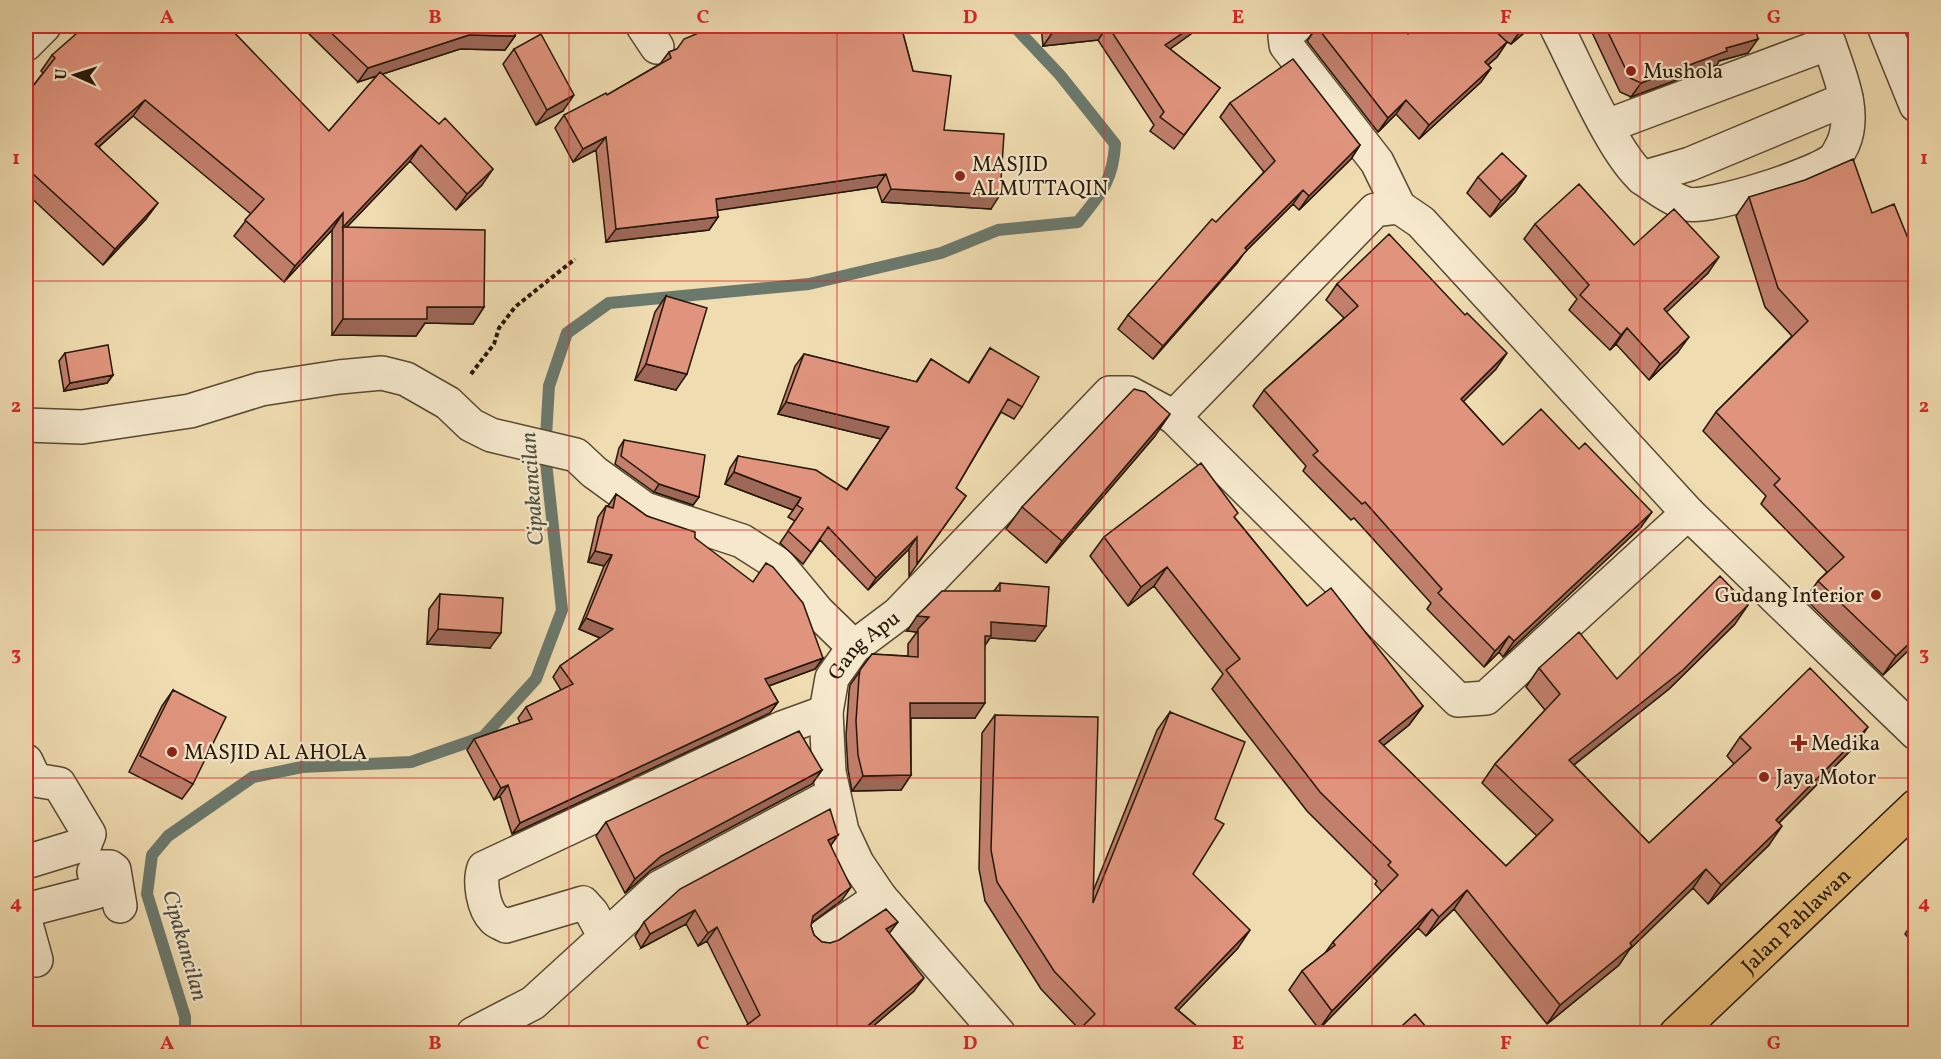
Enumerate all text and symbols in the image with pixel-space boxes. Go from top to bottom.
text: A [160,4,174,32]
text: B [428,4,442,32]
text: C [697,4,710,32]
text: D [963,4,977,32]
text: E [1232,4,1244,32]
text: F [1500,4,1512,32]
text: G [1767,4,1781,32]
north arrow [45,45,105,105]
place label: Mushola [1643,58,1723,87]
marker: Mushola [1624,64,1638,78]
text: U [51,68,73,80]
text: 1 [12,145,20,173]
text: 1 [1920,145,1928,173]
place label: MASJID ALMUTTAQIN [972,151,1108,204]
marker: MASJID ALMUTTAQIN [953,169,967,183]
text: 2 [11,393,21,421]
text: 2 [1919,393,1929,421]
water label: Cipakancilan [514,431,553,547]
place label: Gudang Interior [1715,582,1864,611]
marker: Gudang Interior [1869,588,1883,602]
street label: Gang Apu [822,604,907,687]
text: 3 [11,641,21,669]
text: 3 [1919,641,1929,669]
place label: Medika [1811,730,1880,759]
marker: Medika [1792,736,1806,750]
place label: MASJID AL AHOLA [184,739,367,768]
marker: MASJID AL AHOLA [165,745,179,759]
place label: Jaya Motor [1776,764,1876,793]
marker: Jaya Motor [1757,770,1771,784]
street label: Jalan Pahlawan [1735,862,1858,981]
water label: Cipakancilan [153,887,214,1005]
text: 4 [10,890,22,918]
text: 4 [1918,890,1930,918]
text: A [160,1030,174,1058]
text: B [428,1030,442,1058]
text: C [697,1030,710,1058]
text: D [963,1030,977,1058]
text: E [1232,1030,1244,1058]
text: F [1500,1030,1512,1058]
text: G [1767,1030,1781,1058]

